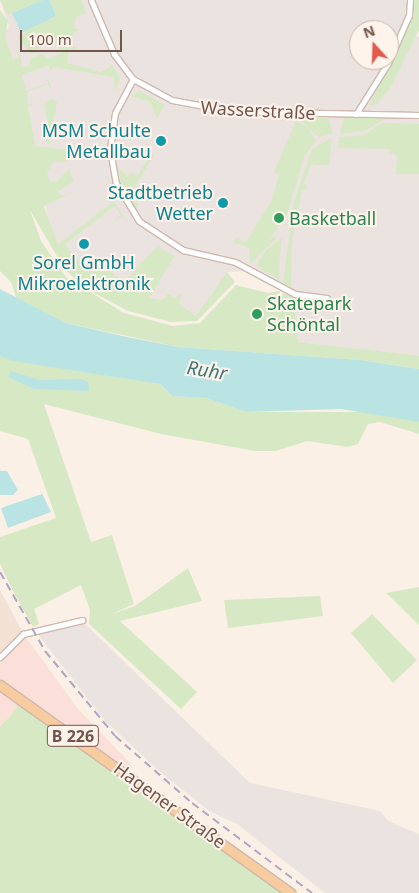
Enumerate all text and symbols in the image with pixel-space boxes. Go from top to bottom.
scale bar [22,20,125,52]
north arrow [349,20,399,70]
text: N [360,21,378,42]
text: 100 m [28,29,72,49]
street label: Wasserstraße [200,96,316,124]
place label: MSM Schulte Metallbau [42,120,151,162]
marker: MSM Schulte Metallbau [155,135,167,147]
place label: Stadtbetrieb Wetter [108,182,213,224]
marker: Stadtbetrieb Wetter [217,197,229,209]
place label: Basketball [289,207,376,229]
marker: Basketball [273,212,285,224]
marker: Sorel GmbH Mikroelektronik [78,238,90,250]
place label: Sorel GmbH Mikroelektronik [18,252,150,294]
place label: Skatepark Schöntal [267,293,351,336]
marker: Skatepark Schöntal [251,308,263,320]
water label: Ruhr [185,357,229,385]
road number: B 226 [47,722,99,749]
street label: Hagener Straße [110,757,230,853]

